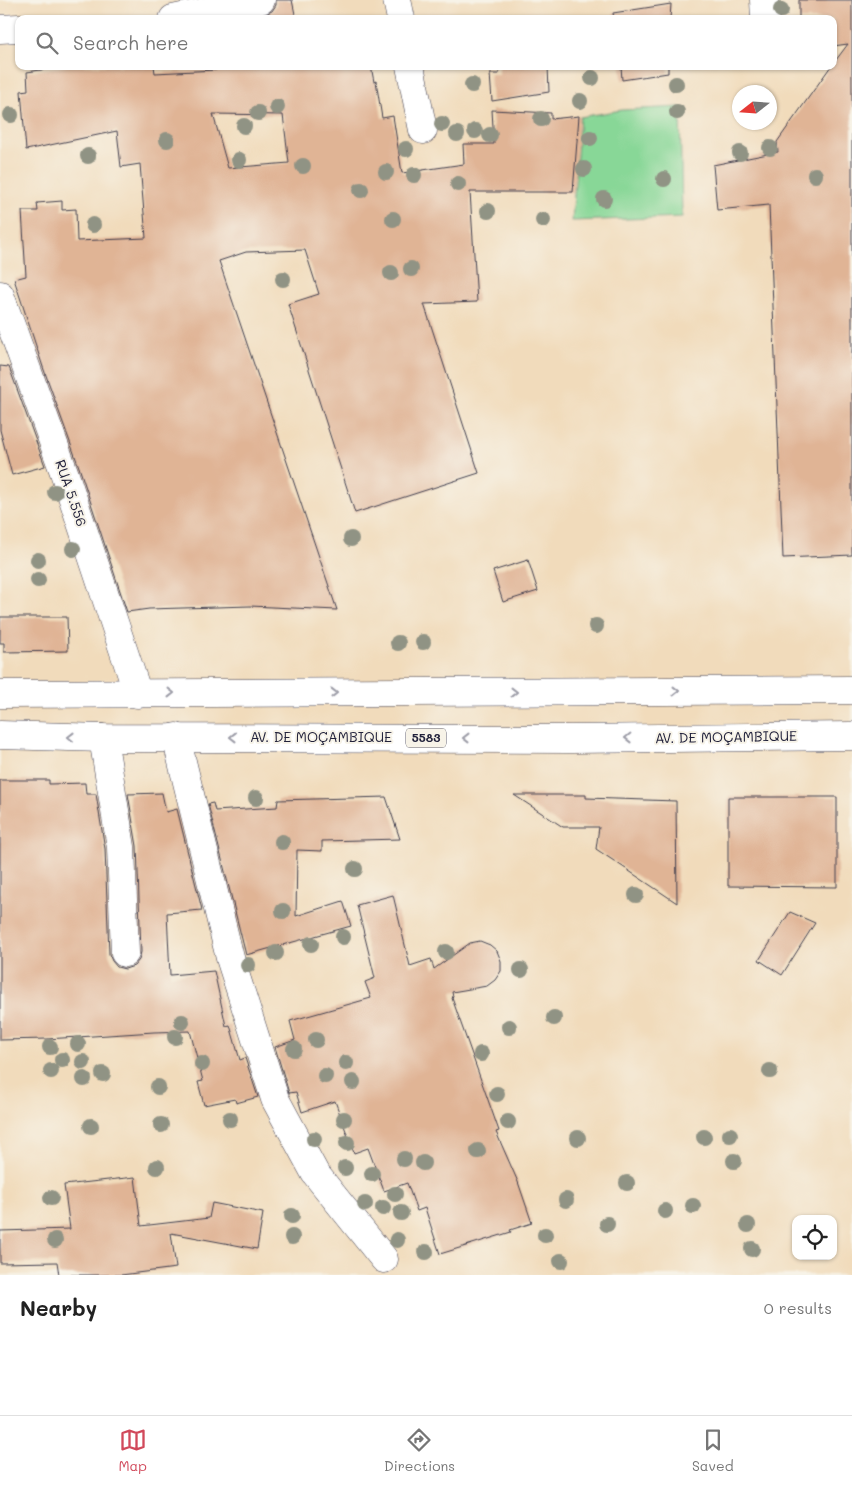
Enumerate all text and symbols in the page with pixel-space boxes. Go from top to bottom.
search box [15,15,837,70]
icon: search [33,29,61,57]
text: Search here [73,30,189,55]
north arrow [732,85,777,130]
street label: RUA 5.556 [51,457,92,529]
one-way arrow [672,686,680,696]
one-way arrow [510,687,518,697]
one-way arrow [168,688,175,698]
one-way arrow [330,688,338,698]
street label: AV. DE MOÇAMBIQUE [655,726,797,747]
street label: AV. DE MOÇAMBIQUE [250,727,392,746]
road number: 5583 [406,728,446,748]
one-way arrow [67,732,74,742]
one-way arrow [229,732,237,742]
one-way arrow [462,733,470,743]
one-way arrow [624,733,632,743]
map controls [792,1215,837,1260]
button: locate [792,1215,837,1260]
text: Nearby [20,1294,97,1321]
text: 0 results [764,1297,832,1318]
tab: Map [118,1426,147,1475]
tab: Directions [384,1426,455,1475]
tab: Saved [692,1426,734,1475]

